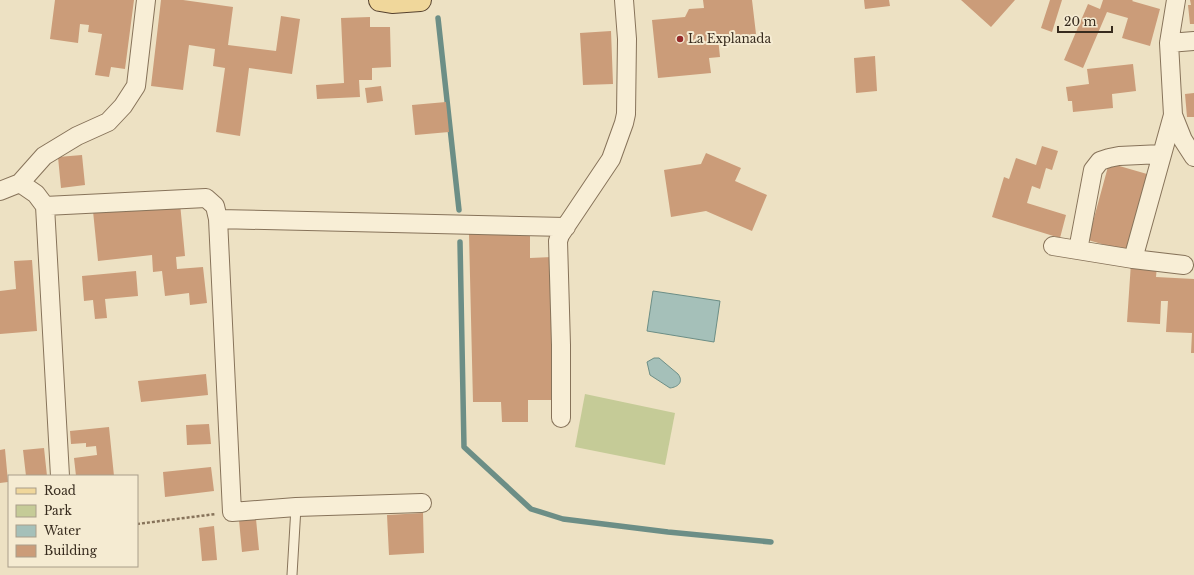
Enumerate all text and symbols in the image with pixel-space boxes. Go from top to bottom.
scale bar [1058,8,1112,34]
text: 20 m [1064,14,1096,29]
place label: La Explanada [688,31,771,46]
marker: La Explanada [675,34,685,44]
legend [8,475,138,567]
text: Road [44,483,76,498]
text: Park [44,503,72,518]
text: Water [43,523,81,538]
text: Building [44,543,98,558]

